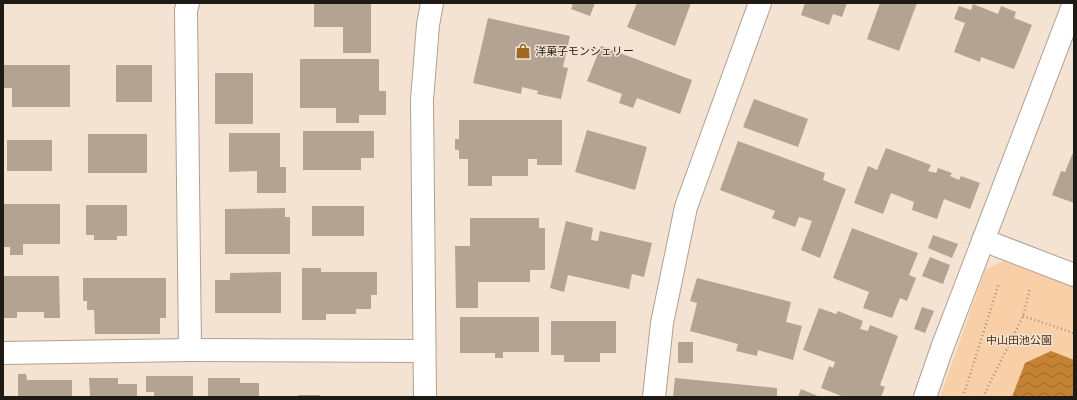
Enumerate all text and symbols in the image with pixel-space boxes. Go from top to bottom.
shop icon: 洋菓子モンシェリー [514,42,532,60]
place label: 洋菓子モンシェリー [535,45,634,58]
park label: 中山田池公園 [986,334,1052,347]

